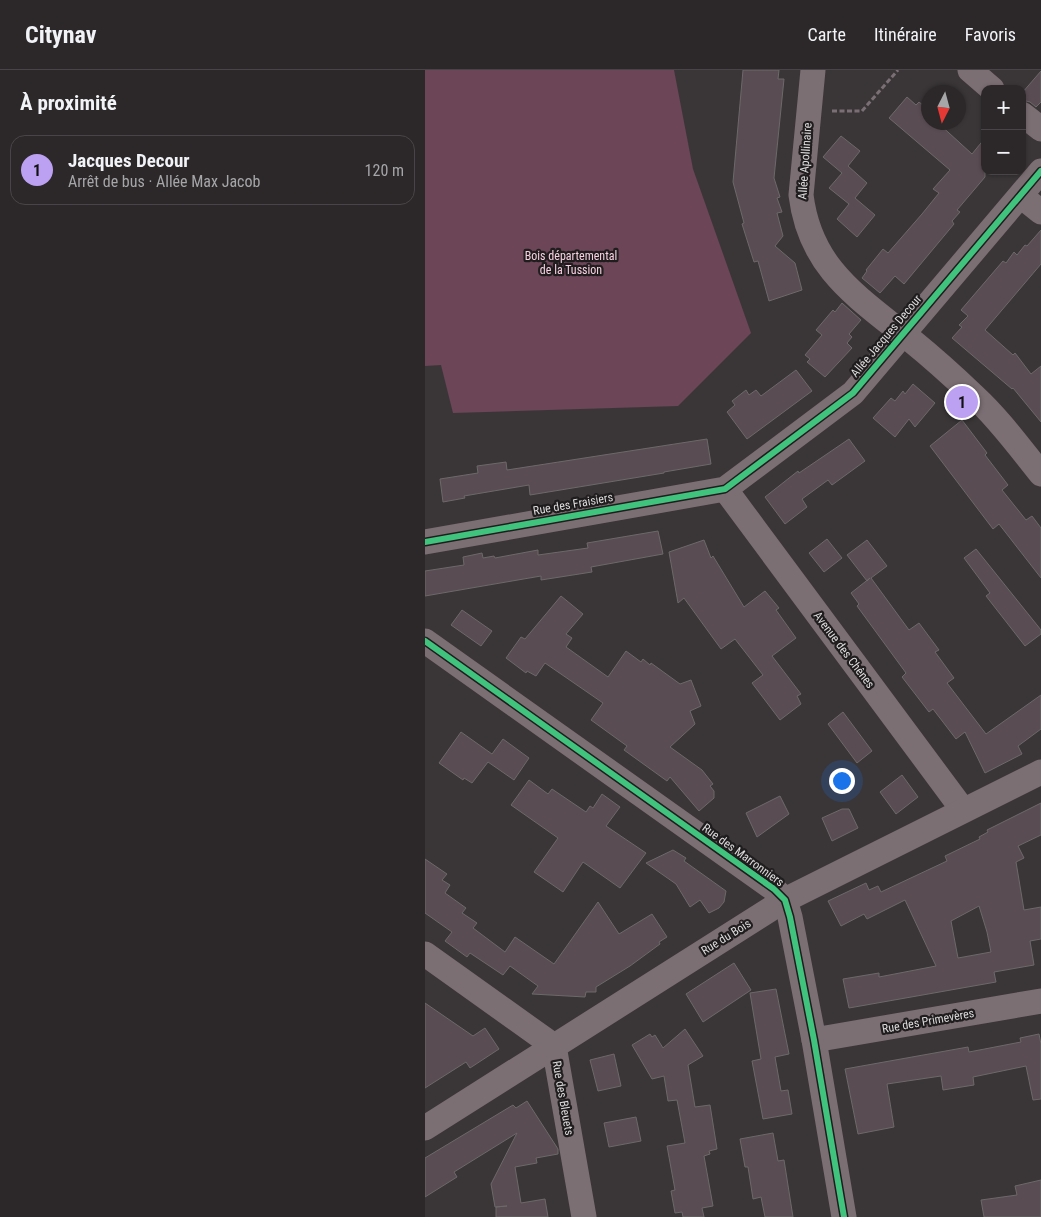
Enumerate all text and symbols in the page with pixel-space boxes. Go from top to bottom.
text: Citynav [25,21,96,49]
text: Carte [807,24,846,45]
text: Itinéraire [874,24,937,45]
text: Favoris [965,24,1016,45]
north arrow [921,85,966,130]
map controls [981,85,1026,175]
button: + [981,85,1026,130]
text: À proximité [20,91,117,115]
street label: Allée Apollinaire [795,122,815,200]
button: − [981,130,1026,175]
text: Jacques Decour [68,149,190,172]
text: 1 [33,161,41,180]
text: 120 m [365,161,404,180]
text: Arrêt de bus · Allée Max Jacob [68,172,260,191]
park label: Bois départemental de la Tussion [525,249,617,277]
street label: Allée Jacques Decour [848,292,925,380]
pin: 1 [946,383,978,421]
street label: Rue des Fraisiers [532,490,614,518]
street label: Avenue des Chênes [811,609,877,691]
your location [829,768,855,794]
street label: Rue des Marronniers [699,821,787,889]
street label: Rue du Bois [699,916,753,958]
street label: Rue des Primevères [881,1006,975,1036]
street label: Rue des Bleuets [550,1059,576,1137]

